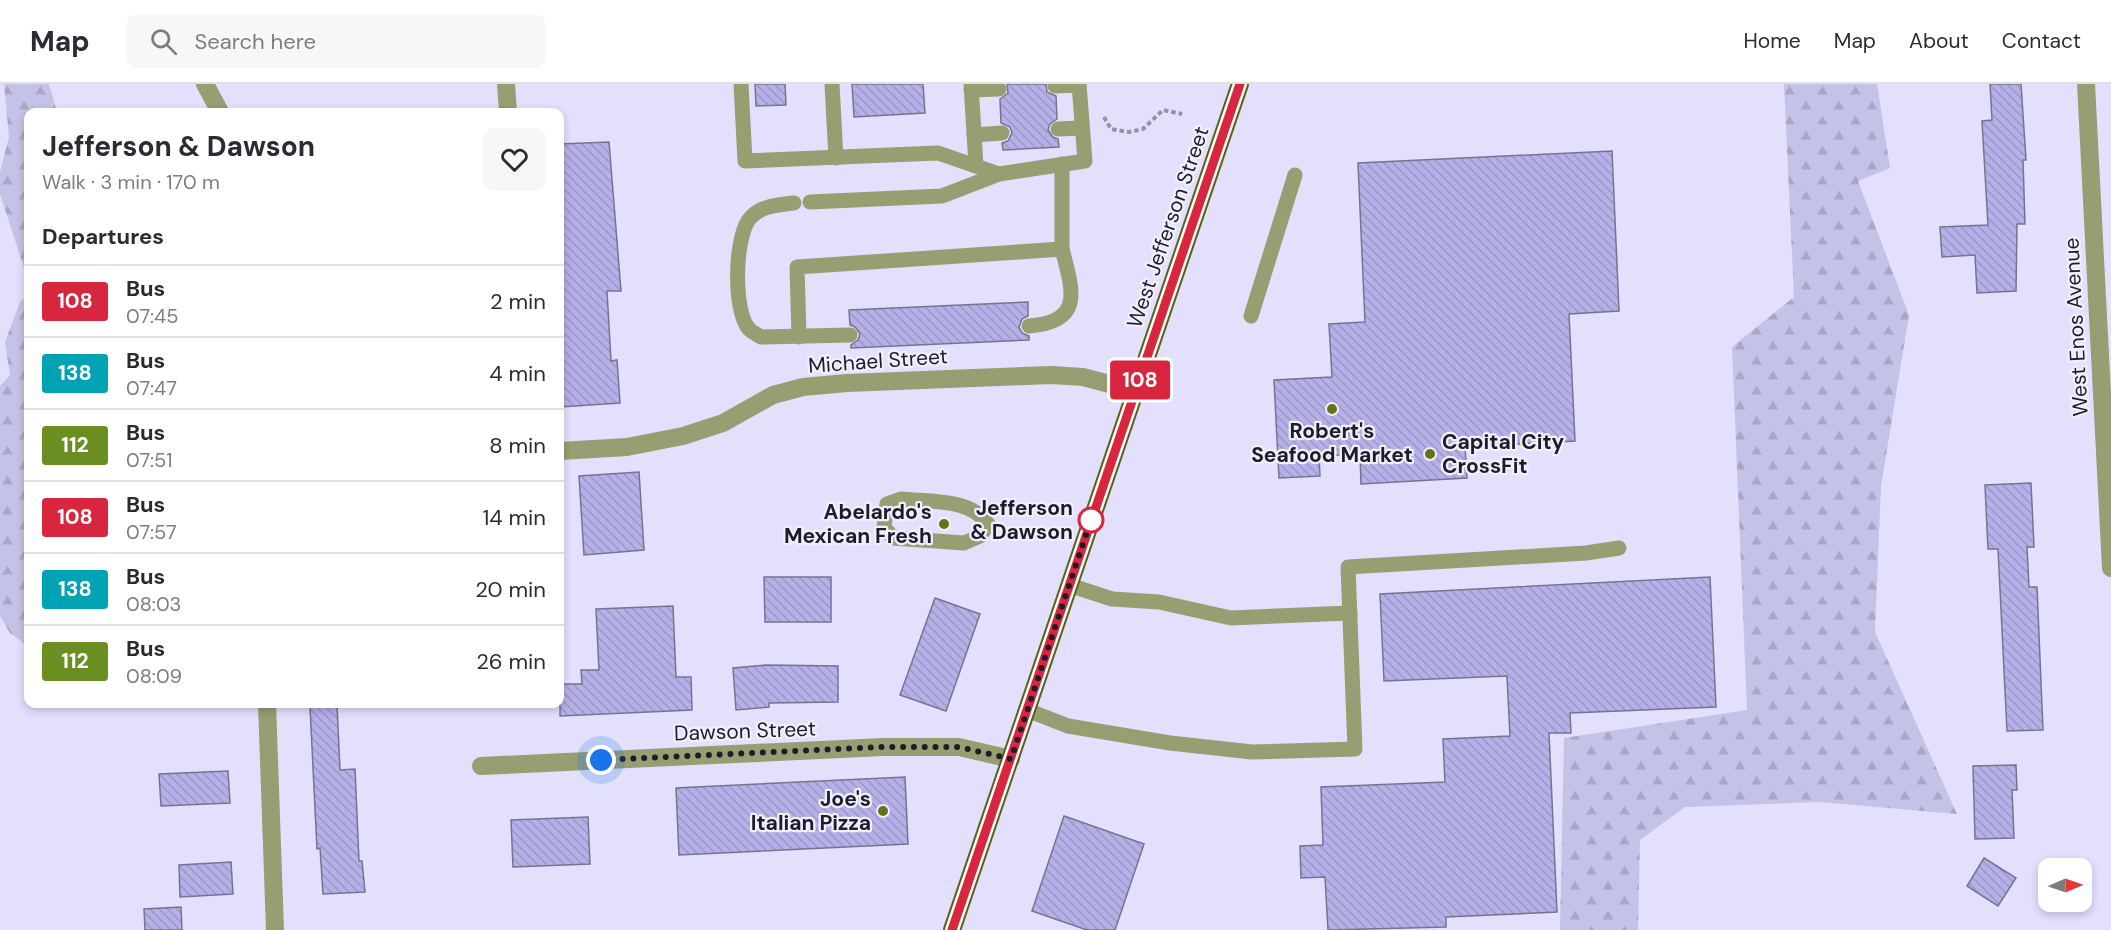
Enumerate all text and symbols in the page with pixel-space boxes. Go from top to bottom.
search box [126,14,546,68]
text: Map [30,23,90,60]
icon: search [147,25,180,58]
text: Search here [195,27,316,56]
text: Home [1743,27,1801,55]
text: Map [1834,27,1876,55]
text: About [1909,27,1969,55]
text: Contact [2002,27,2081,55]
street label: West Jefferson Street [1120,123,1216,331]
text: Jefferson & Dawson [42,128,315,165]
button: heart [483,128,546,191]
text: Walk · 3 min · 170 m [42,169,220,195]
text: Departures [42,222,164,251]
street label: West Enos Avenue [2057,237,2095,417]
text: Bus [126,274,165,303]
text: 108 [57,287,93,315]
text: 2 min [490,287,546,316]
text: 07:45 [126,303,178,329]
street label: Michael Street [807,342,949,380]
text: Bus [126,346,165,375]
text: 138 [58,359,92,387]
text: 4 min [489,359,546,388]
line badge: 108 [1106,360,1174,400]
text: 108 [1122,366,1158,394]
text: 07:47 [126,375,177,401]
marker: Robert's Seafood Market [1325,402,1339,416]
place label: Robert's Seafood Market [1251,417,1413,469]
text: Bus [126,418,165,447]
place label: Capital City CrossFit [1442,428,1565,480]
text: 112 [61,431,89,459]
text: 8 min [489,431,546,460]
text: 07:51 [126,447,173,473]
marker: Capital City CrossFit [1423,447,1437,461]
text: Bus [126,490,165,519]
place label: Jefferson & Dawson [970,494,1073,546]
place label: Abelardo's Mexican Fresh [784,498,932,550]
text: 108 [57,503,93,531]
text: 14 min [482,503,546,532]
marker: Jefferson & Dawson [1078,507,1104,533]
marker: Abelardo's Mexican Fresh [937,517,951,531]
text: 07:57 [126,519,177,545]
text: Bus [126,562,165,591]
text: 138 [58,575,92,603]
text: 20 min [475,575,546,604]
text: 08:03 [126,591,181,617]
text: Bus [126,634,165,663]
text: 112 [61,647,89,675]
text: 26 min [476,647,546,676]
text: 08:09 [126,663,182,689]
street label: Dawson Street [674,715,816,747]
your location [586,745,616,775]
place label: Joe's Italian Pizza [751,785,871,837]
marker: Joe's Italian Pizza [876,804,890,818]
north arrow [2038,858,2092,912]
map controls [2038,858,2092,912]

